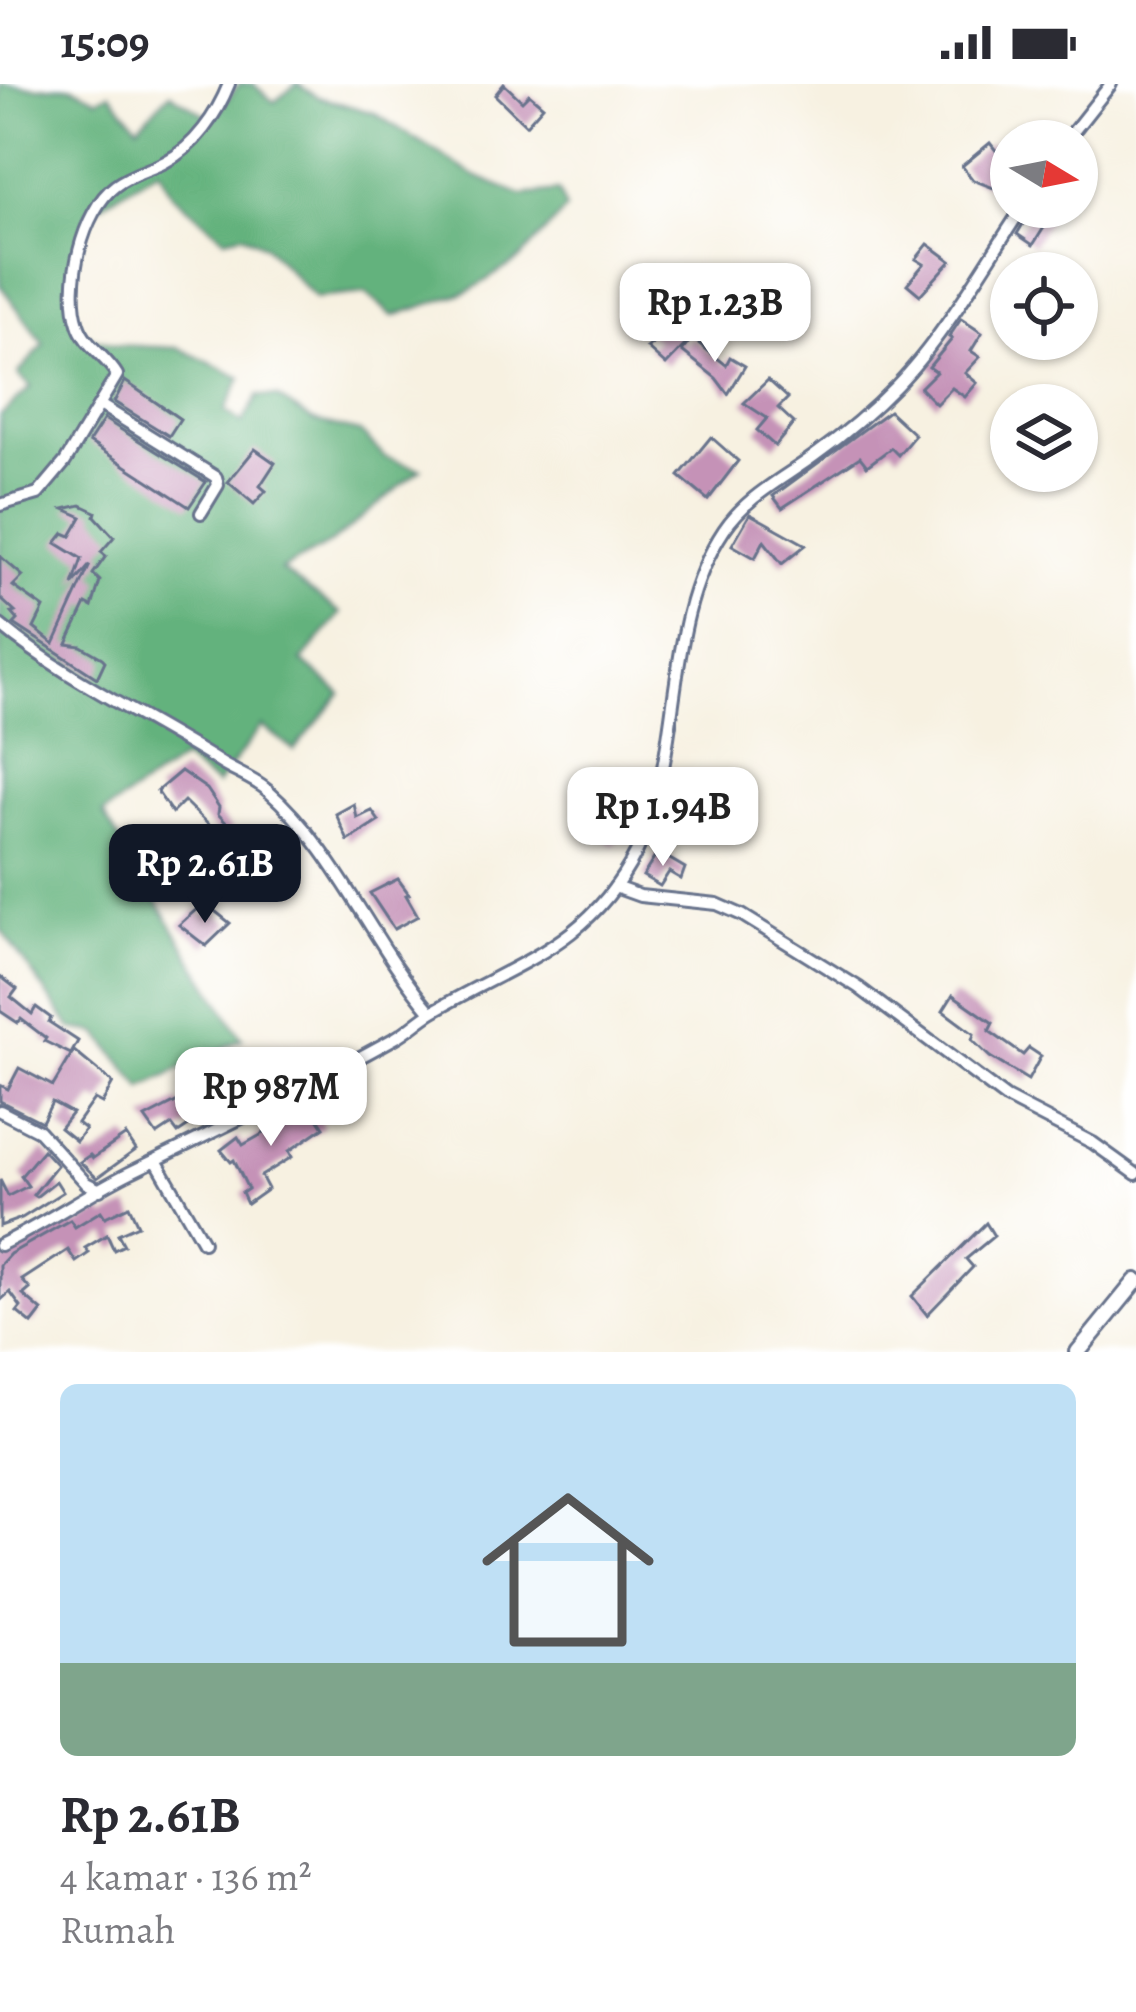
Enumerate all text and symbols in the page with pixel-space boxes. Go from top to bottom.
text: 15:09 [60,11,150,73]
north arrow [990,120,1098,228]
map controls [990,120,1098,492]
button: locate [990,252,1098,360]
pin: Rp 1.23B [591,263,839,365]
text: Rp 1.23B [647,275,783,328]
button: layers [990,384,1098,492]
pin: Rp 1.94B [539,767,787,869]
text: Rp 1.94B [594,779,732,832]
pin: Rp 2.61B [81,824,329,926]
text: Rp 2.61B [136,836,274,889]
pin: Rp 987M [160,1047,382,1149]
text: Rp 987M [202,1059,340,1112]
icon: home [460,1462,676,1678]
text: Rp 2.61B [60,1780,241,1850]
text: 4 kamar · 136 m² [60,1850,311,1903]
text: Rumah [60,1903,175,1956]

